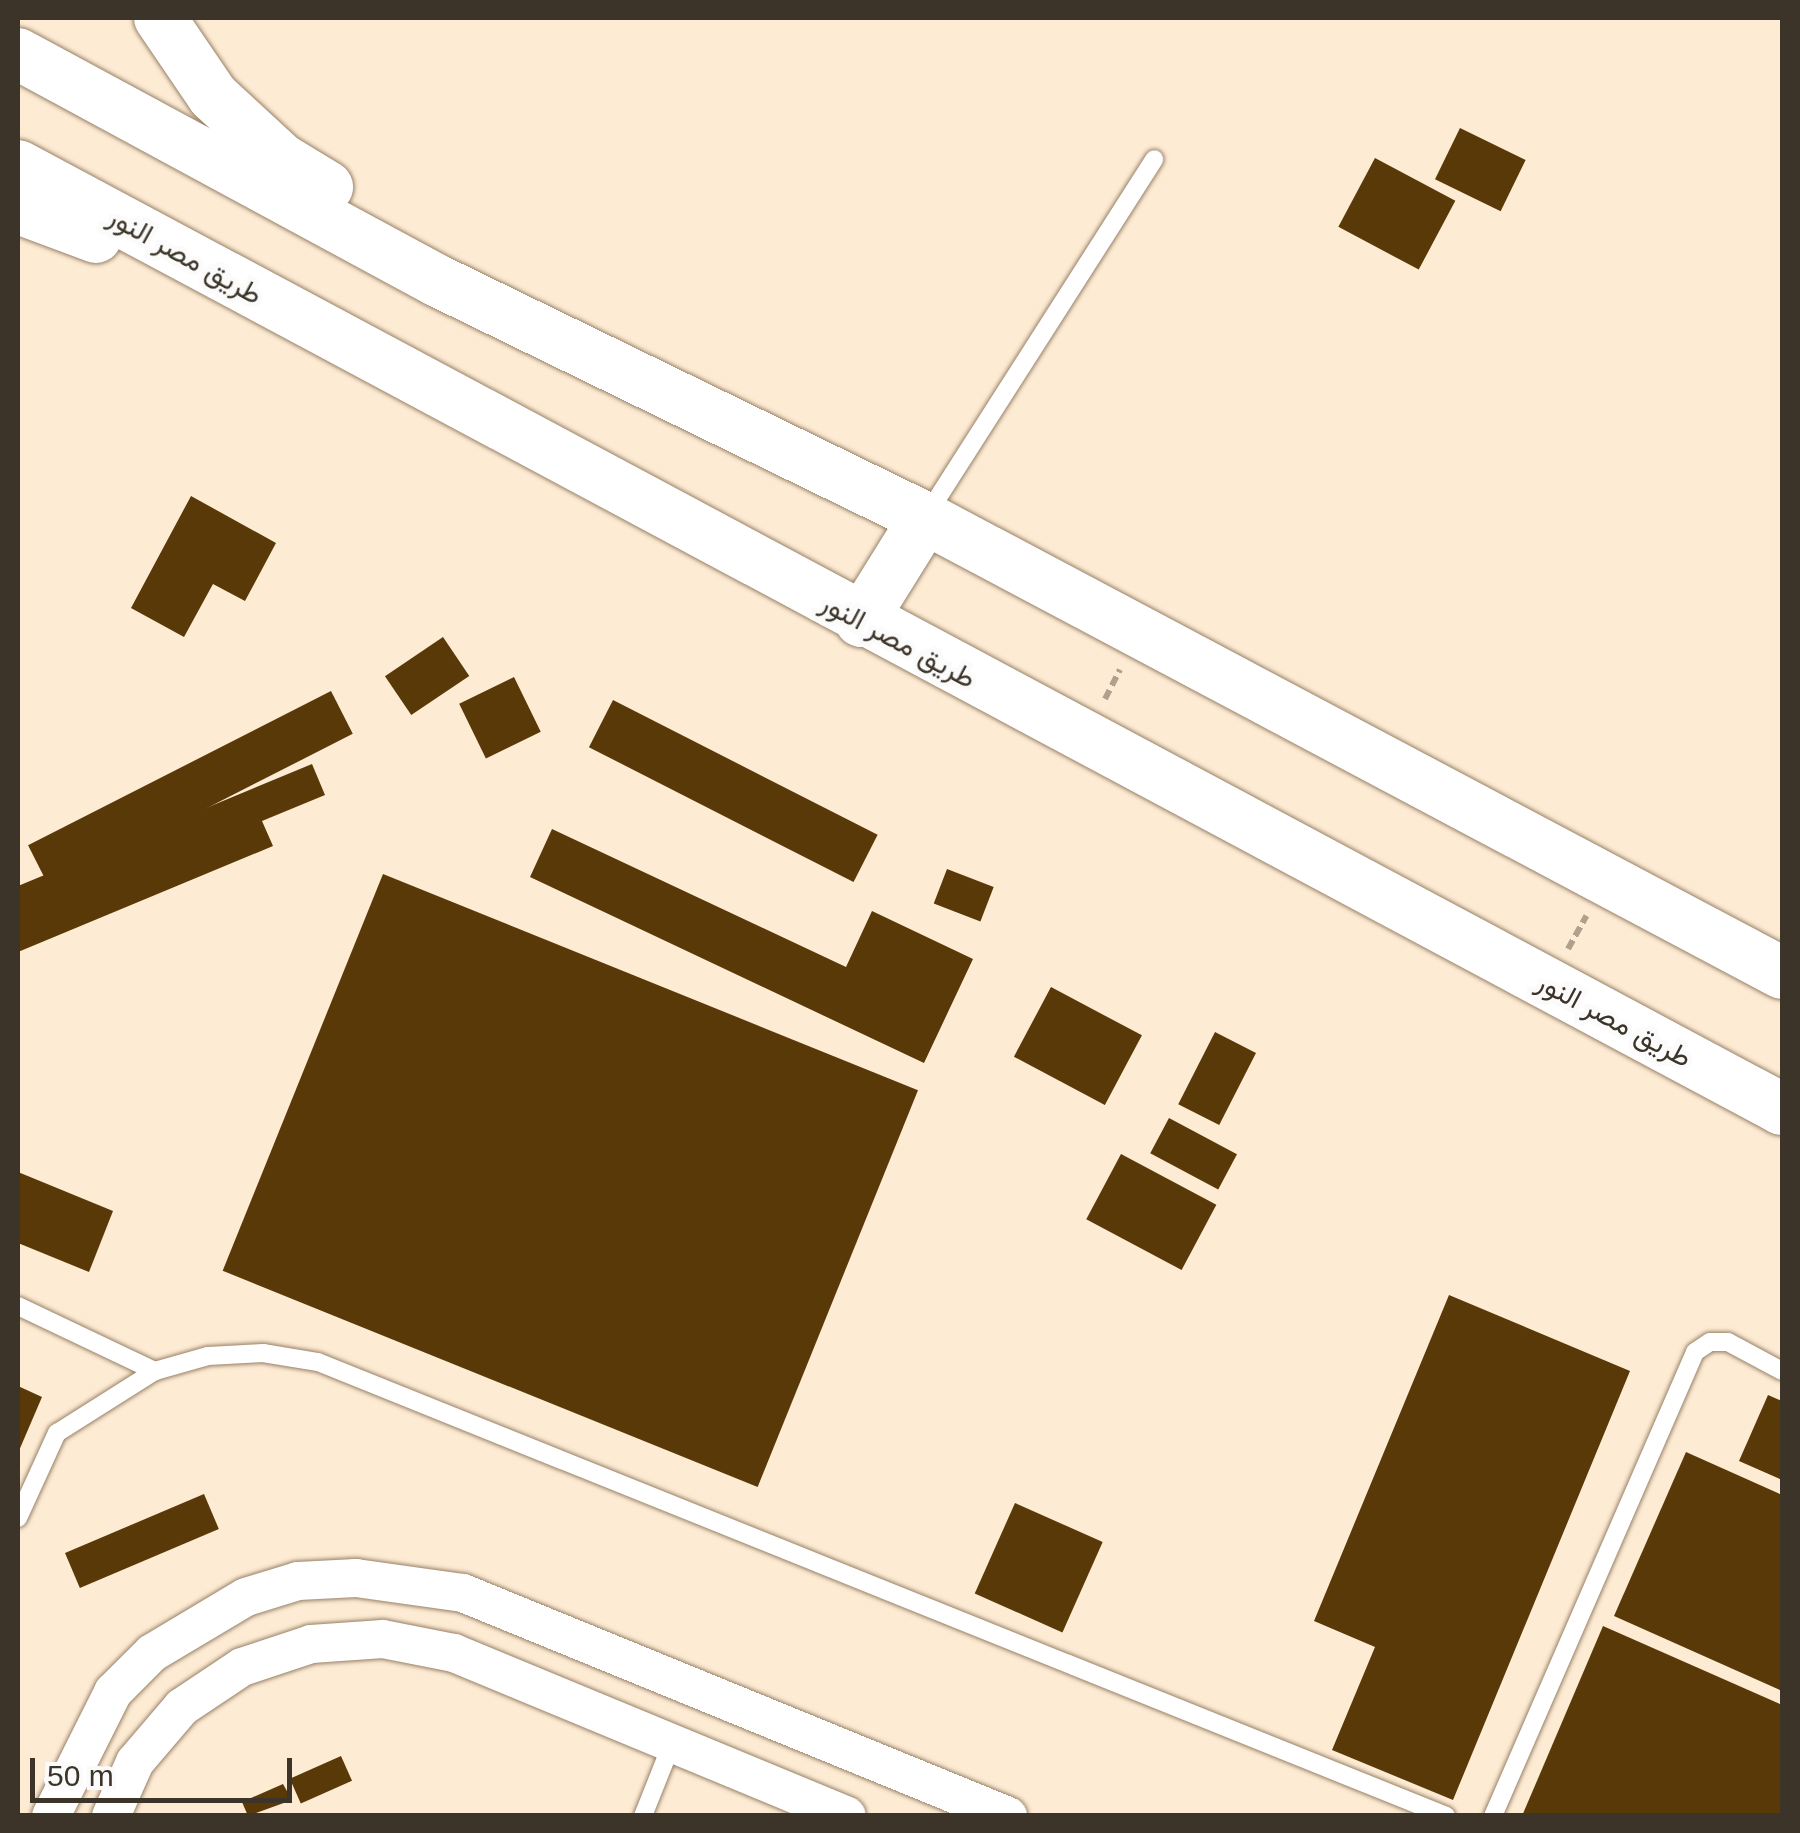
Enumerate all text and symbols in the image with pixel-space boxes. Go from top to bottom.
street label: طريق مصر النور [102,200,268,312]
street label: طريق مصر النور [815,586,981,696]
street label: طريق مصر النور [1531,965,1697,1075]
scale bar [35,1738,298,1800]
text: 50 m [47,1759,114,1792]

